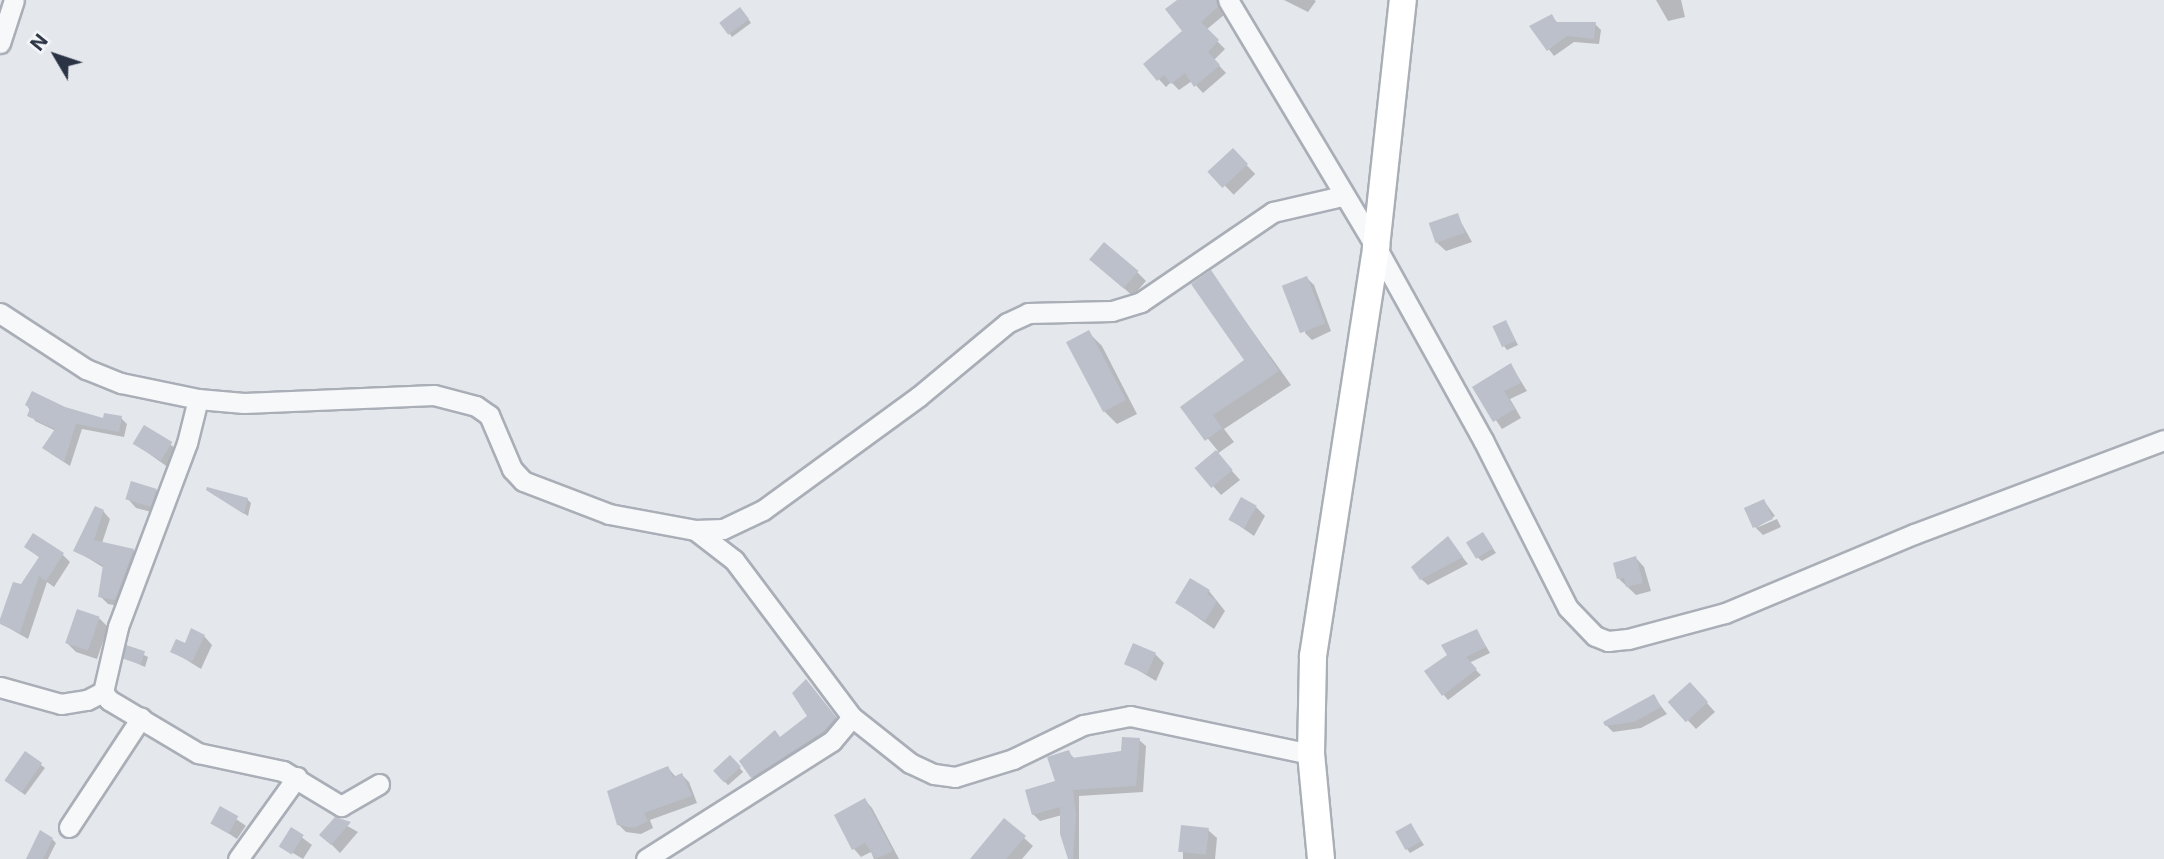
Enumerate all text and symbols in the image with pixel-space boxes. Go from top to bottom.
north arrow [21,21,91,91]
text: N [26,30,53,55]

